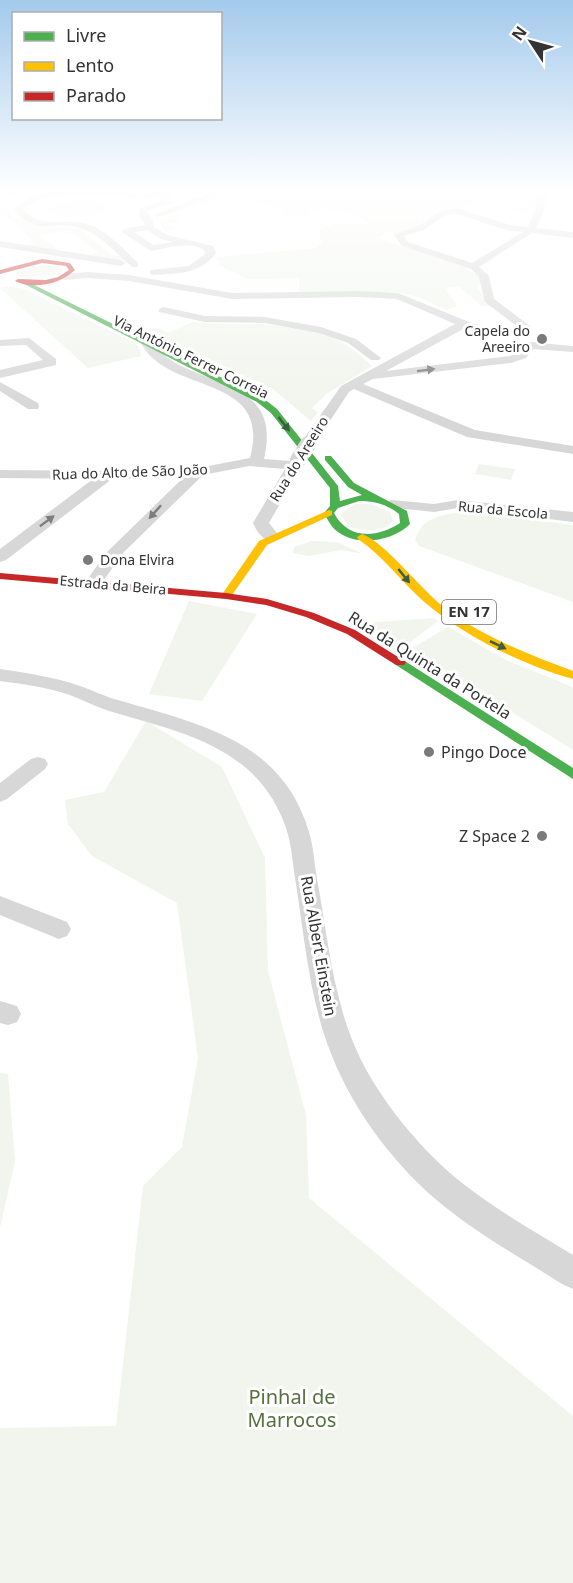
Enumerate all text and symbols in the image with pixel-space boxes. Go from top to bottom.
legend [12,12,222,120]
north arrow [501,12,561,72]
text: N [506,21,532,45]
text: Livre [66,23,106,47]
text: Lento [66,53,114,77]
text: Parado [66,83,126,107]
street label: Via António Ferrer Correia [110,311,272,403]
place label: Capela do Areeiro [465,321,530,356]
marker: Capela do Areeiro [535,332,549,346]
one-way arrow [416,365,435,375]
street label: Rua do Areeiro [265,412,332,505]
one-way arrow [278,417,290,432]
street label: Rua do Alto de São João [52,459,208,484]
street label: Rua da Escola [457,496,549,523]
one-way arrow [148,504,162,519]
one-way arrow [39,516,54,528]
place label: Dona Elvira [100,550,174,569]
marker: Dona Elvira [81,553,95,567]
one-way arrow [398,568,410,583]
street label: Estrada da Beira [59,570,167,599]
road number: EN 17 [442,600,496,624]
street label: Rua da Quinta da Portela [344,606,516,724]
one-way arrow [489,640,506,649]
place label: Pingo Doce [441,741,526,763]
marker: Pingo Doce [422,745,436,759]
place label: Z Space 2 [459,825,530,847]
marker: Z Space 2 [535,829,549,843]
street label: Rua Albert Einstein [296,874,342,1018]
park label: Pinhal de Marrocos [248,1383,336,1433]

